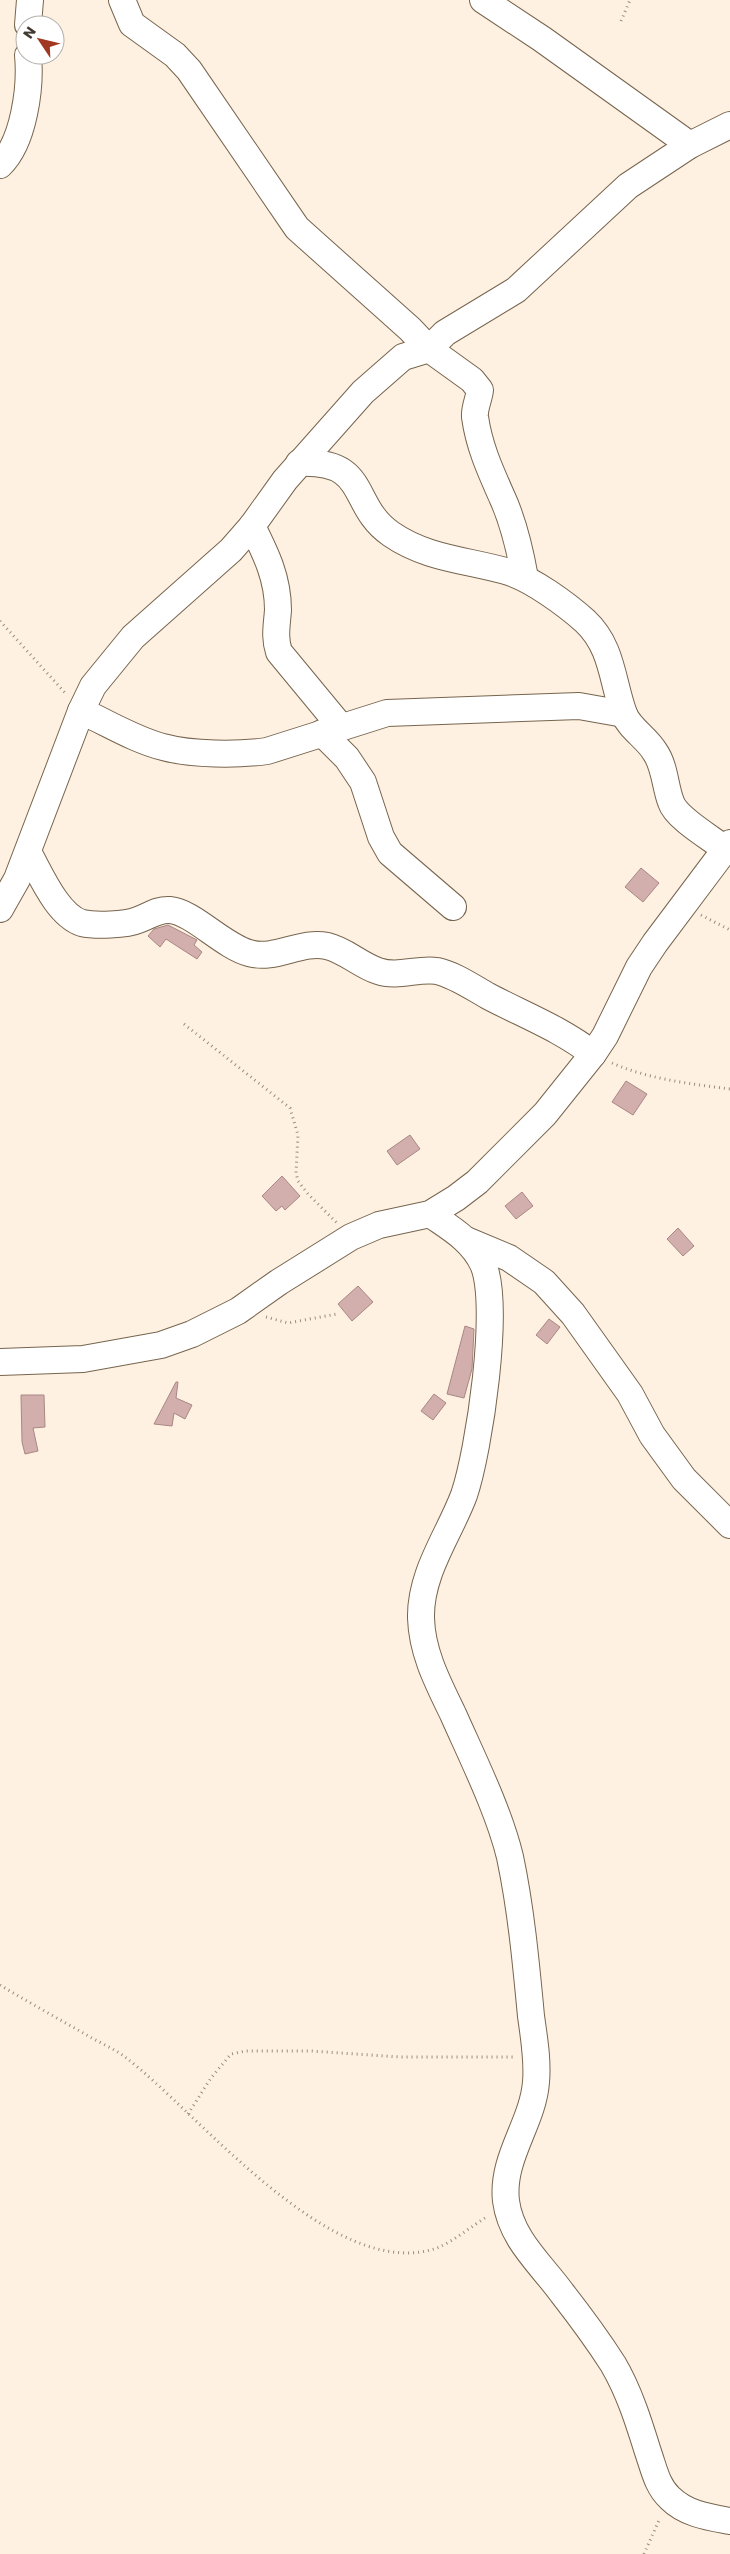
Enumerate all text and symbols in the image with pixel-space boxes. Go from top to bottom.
north arrow [15,15,65,65]
text: N [18,22,41,43]

